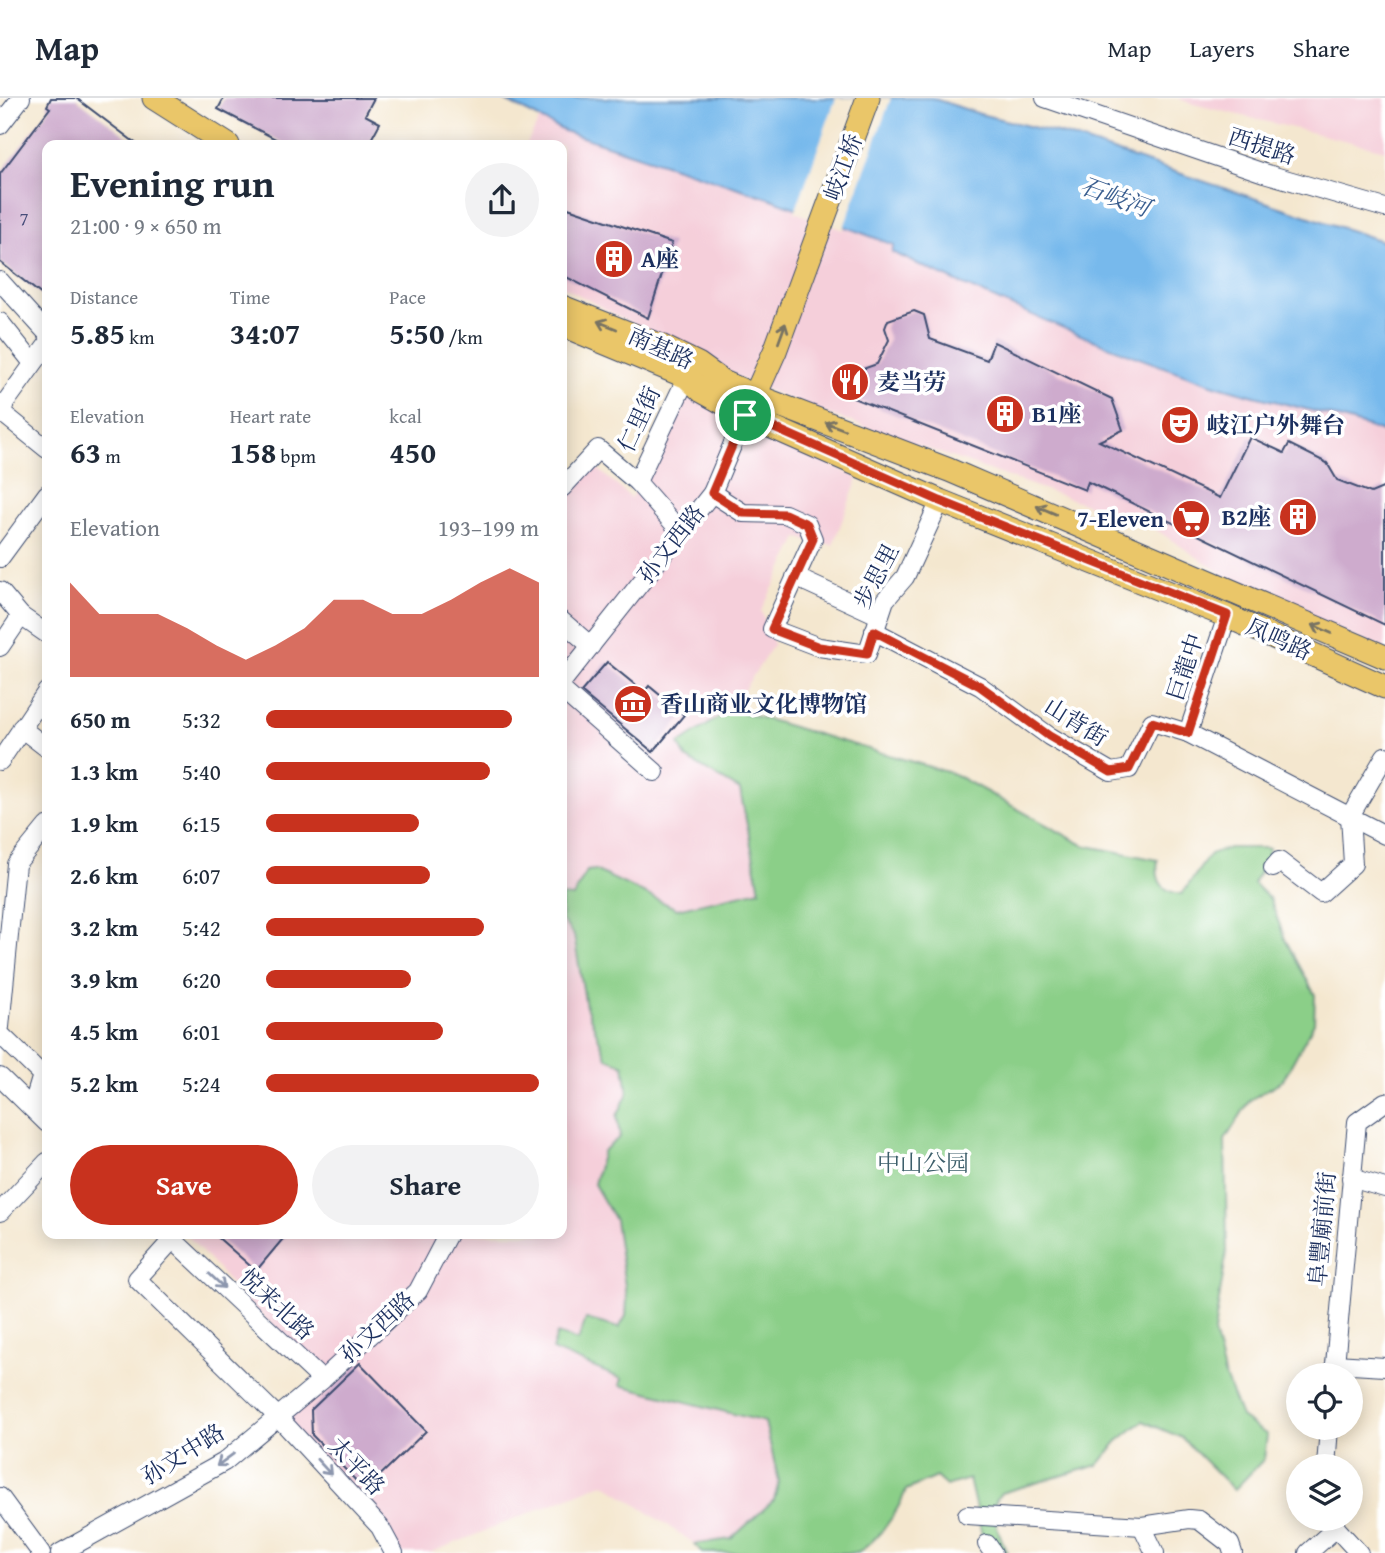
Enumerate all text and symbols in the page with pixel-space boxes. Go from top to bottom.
text: Map [35,24,99,72]
text: Map [1108,31,1151,66]
text: Layers [1189,31,1255,66]
text: Share [1293,31,1350,66]
street label: 西提路 [1224,119,1300,172]
street label: 岐江桥 [815,129,870,205]
text: Evening run [70,155,274,211]
button: share [465,163,539,237]
water label: 石岐河 [1075,168,1159,227]
house number: 7 [19,204,29,232]
text: 21:00 · 9 × 650 m [70,209,222,242]
building icon: A座 [593,238,635,280]
place label: A座 [641,242,679,275]
text: Distance [70,283,138,311]
text: Time [230,283,270,311]
text: Pace [389,283,426,311]
text: 5.85 [70,311,125,355]
text: 34:07 [230,311,300,355]
text: 5:50 [389,311,444,355]
one-way arrow [597,317,618,330]
street label: 南基路 [623,318,699,377]
text: km [125,323,154,351]
text: /km [444,323,483,351]
one-way arrow [777,323,789,345]
restaurant icon: 麦当劳 [829,361,871,403]
place label: 麦当劳 [877,365,946,398]
street label: 仁里街 [609,381,668,457]
pin [715,385,775,445]
building icon: B1座 [984,393,1026,435]
icon: arrive [726,396,764,434]
place label: B1座 [1032,397,1081,430]
text: Elevation [70,402,144,430]
text: Heart rate [230,402,311,430]
text: kcal [389,402,422,430]
theatre icon: 岐江户外舞台 [1159,404,1201,446]
place label: 岐江户外舞台 [1207,408,1345,441]
one-way arrow [824,419,846,431]
text: 63 [70,430,101,474]
text: 158 [230,430,276,474]
text: 450 [389,430,436,474]
text: m [101,442,121,470]
text: bpm [276,442,316,470]
building icon: B2座 [1277,496,1319,538]
street label: 孙文西路 [629,497,712,590]
supermarket icon: 7-Eleven [1170,498,1212,540]
place label: B2座 [1222,500,1271,533]
place label: 7-Eleven [1077,502,1164,535]
one-way arrow [1036,503,1057,516]
text: Elevation [70,511,160,544]
text: 193–199 m [438,511,539,544]
street label: 步思里 [845,538,906,614]
street label: 凤鸣路 [1241,609,1317,668]
one-way arrow [1312,622,1334,635]
street label: 巨龍中 [1158,629,1211,705]
museum icon: 香山商业文化博物馆 [612,683,654,725]
place label: 香山商业文化博物馆 [660,687,867,720]
street label: 山背街 [1038,689,1114,754]
text: 650 m [70,703,131,736]
text: 5:32 [182,703,221,736]
text: 1.3 km [70,755,138,788]
text: 5:40 [182,755,221,788]
text: 1.9 km [70,807,138,840]
text: 6:15 [182,807,221,840]
text: 2.6 km [70,859,138,892]
text: 6:07 [182,859,221,892]
text: 3.2 km [70,911,138,944]
text: 5:42 [182,911,221,944]
text: 3.9 km [70,963,138,996]
text: 6:20 [182,963,221,996]
text: 4.5 km [70,1015,138,1048]
text: 6:01 [182,1015,221,1048]
text: 5.2 km [70,1067,138,1100]
text: 5:24 [182,1067,221,1100]
button: Save [70,1145,298,1225]
button: Share [312,1145,539,1225]
park label: 中山公园 [877,1146,969,1179]
street label: 阜豐廟前街 [1300,1170,1343,1288]
street label: 悦来北路 [232,1260,322,1347]
one-way arrow [208,1272,225,1289]
street label: 孙文西路 [332,1283,422,1370]
map controls [1286,1363,1363,1531]
button: locate [1286,1363,1363,1440]
street label: 孙文中路 [135,1415,230,1492]
street label: 太平路 [322,1429,393,1502]
one-way arrow [216,1453,235,1467]
button: layers [1286,1454,1363,1531]
one-way arrow [316,1458,332,1476]

